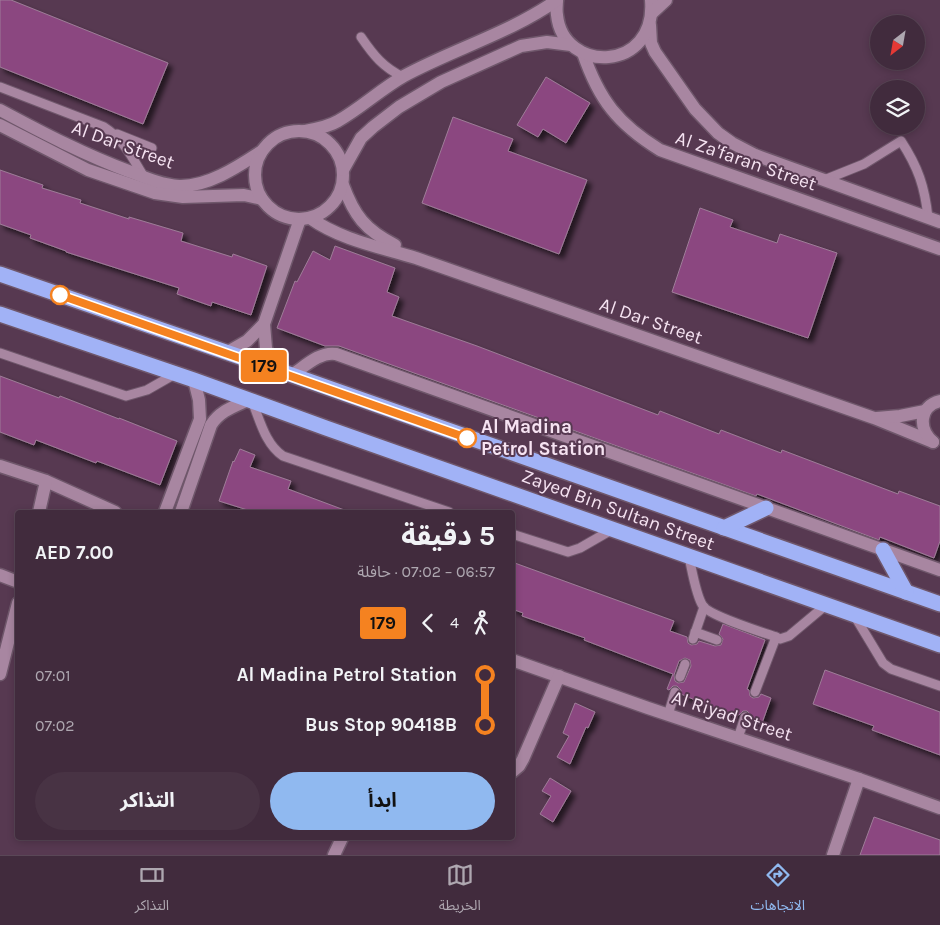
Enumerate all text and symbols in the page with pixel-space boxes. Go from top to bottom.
north arrow [870,15,925,70]
map controls [870,15,925,135]
button: layers [870,80,925,135]
street label: Al Dar Street [69,116,177,174]
street label: Al Za'faran Street [673,127,819,195]
unlabelled marker [50,285,70,305]
street label: Al Dar Street [597,293,705,349]
line badge: 179 [235,350,293,382]
text: 179 [251,355,277,377]
place label: Al Madina Petrol Station [481,416,605,460]
marker: Al Madina Petrol Station [457,428,477,448]
street label: Zayed Bin Sultan Street [519,465,717,555]
text: 5 دقيقة [401,519,495,552]
text: AED 7.00 [35,542,113,564]
text: 06:57 – 07:02 · حافلة [357,562,495,581]
icon: back [414,609,442,637]
icon: walk [467,609,495,637]
text: 179 [370,612,396,634]
text: 4 [450,613,459,632]
text: Al Madina Petrol Station [237,664,457,686]
text: 07:01 [35,666,70,685]
street label: Al Riyad Street [669,686,795,746]
text: Bus Stop 90418B [305,714,457,736]
text: 07:02 [35,716,74,735]
button: التذاكر [35,772,260,830]
button: ابدأ [270,772,495,830]
tab: التذاكر [135,861,169,920]
tab: الخريطة [439,861,481,920]
tab: الاتجاهات [750,861,805,920]

